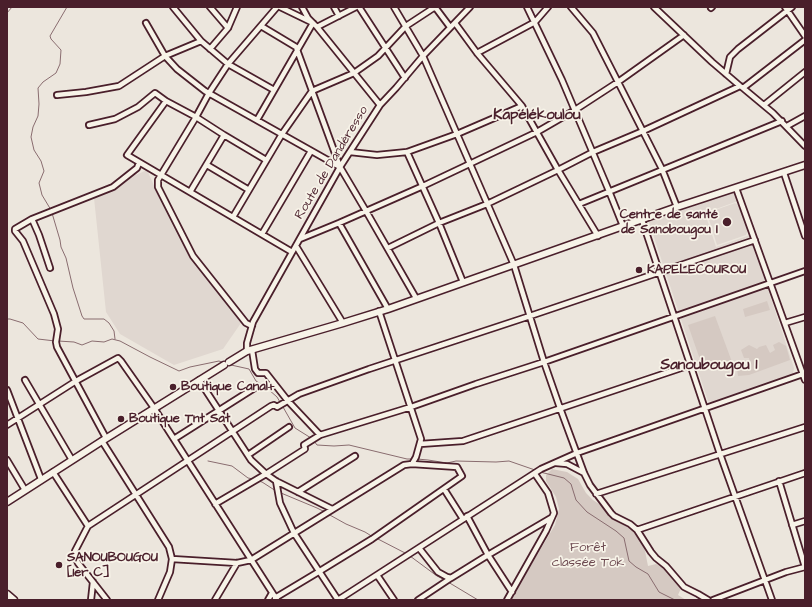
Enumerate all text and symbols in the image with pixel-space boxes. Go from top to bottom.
street label: Route de Dandéresso [292,104,372,222]
district label: Kapélékoulou [493,107,581,125]
place label: Centre de santé de Sanobougou I [620,207,718,238]
marker: Centre de santé de Sanobougou I [721,216,733,228]
place label: KAPELECOUROU [647,262,746,278]
marker: KAPELECOUROU [634,265,644,275]
district label: Sanoubougou 1 [660,357,758,375]
place label: Boutique Canal+ [181,379,275,395]
marker: Boutique Canal+ [168,382,178,392]
place label: Boutique Tnt Sat [129,411,230,427]
marker: Boutique Tnt Sat [116,414,126,424]
park label: Forêt classée Tok [552,540,624,571]
place label: SANOUBOUGOU [1er C] [67,550,158,581]
marker: SANOUBOUGOU [1er C] [54,560,64,570]

